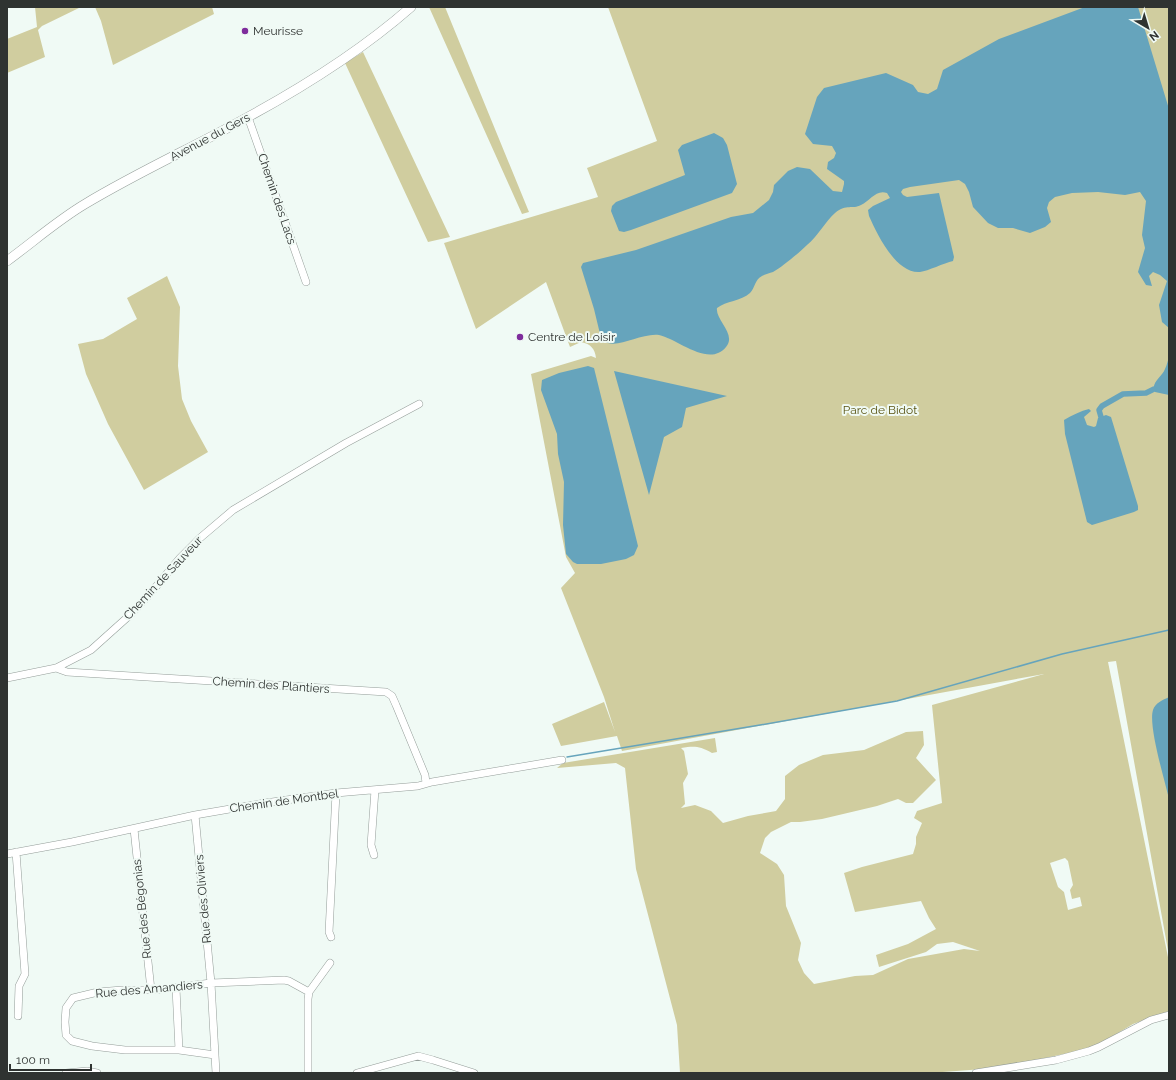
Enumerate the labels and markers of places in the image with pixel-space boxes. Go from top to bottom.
place label: Meurisse [253,24,303,38]
marker: Meurisse [240,26,250,36]
place label: Centre de Loisir [528,330,616,344]
marker: Centre de Loisir [515,332,525,342]

